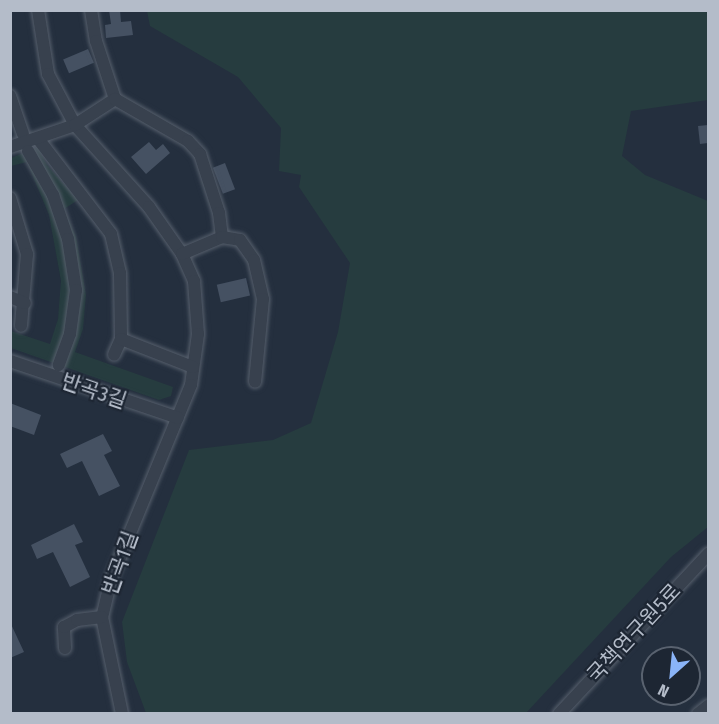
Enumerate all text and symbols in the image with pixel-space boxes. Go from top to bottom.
street label: 반곡3길 [58,368,130,414]
street label: 반곡1길 [97,528,143,598]
street label: 국책연구원5로 [582,578,686,688]
north arrow [641,646,701,706]
text: N [655,680,672,701]

